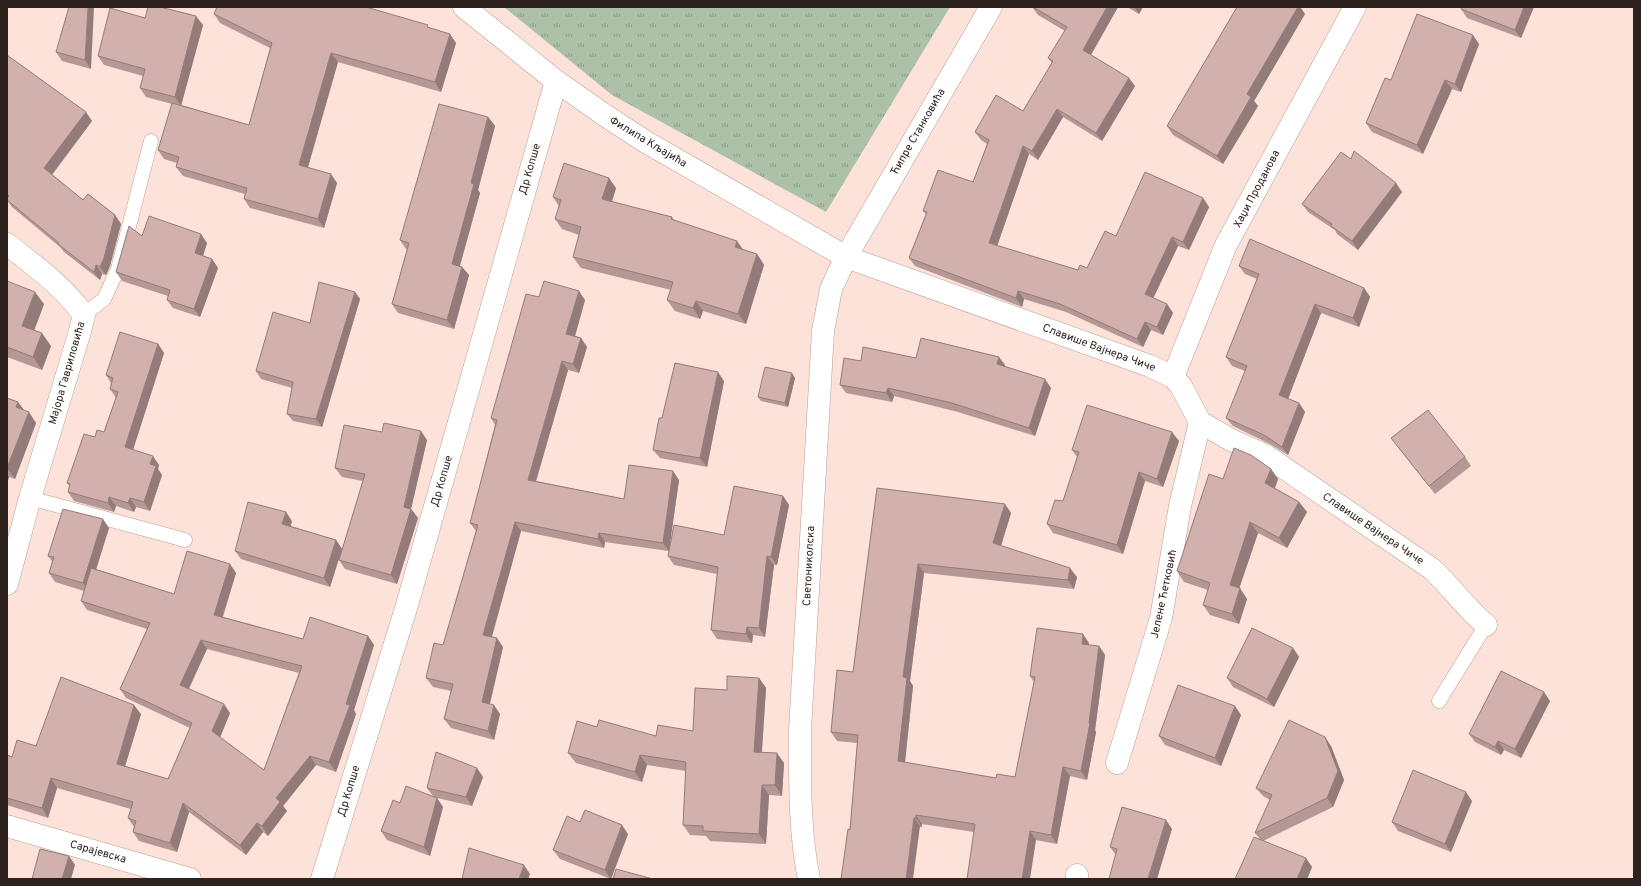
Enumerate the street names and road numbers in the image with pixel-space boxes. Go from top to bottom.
street label: Ћипре Станковића [887,86,949,178]
street label: Филипа Кљајића [607,113,689,171]
street label: Др Копше [516,142,544,196]
street label: Хаџи Проданова [1231,148,1283,230]
street label: Мајора Гавриловића [46,320,88,426]
street label: Славише Вајнера Чиче [1040,321,1158,375]
street label: Др Копше [428,454,456,508]
street label: Славише Вајнера Чиче [1320,490,1427,568]
street label: Светониколска [800,525,818,606]
street label: Јелене Ћетковић [1148,548,1180,640]
street label: Др Копше [335,764,363,818]
street label: Сарајевска [68,837,128,867]

